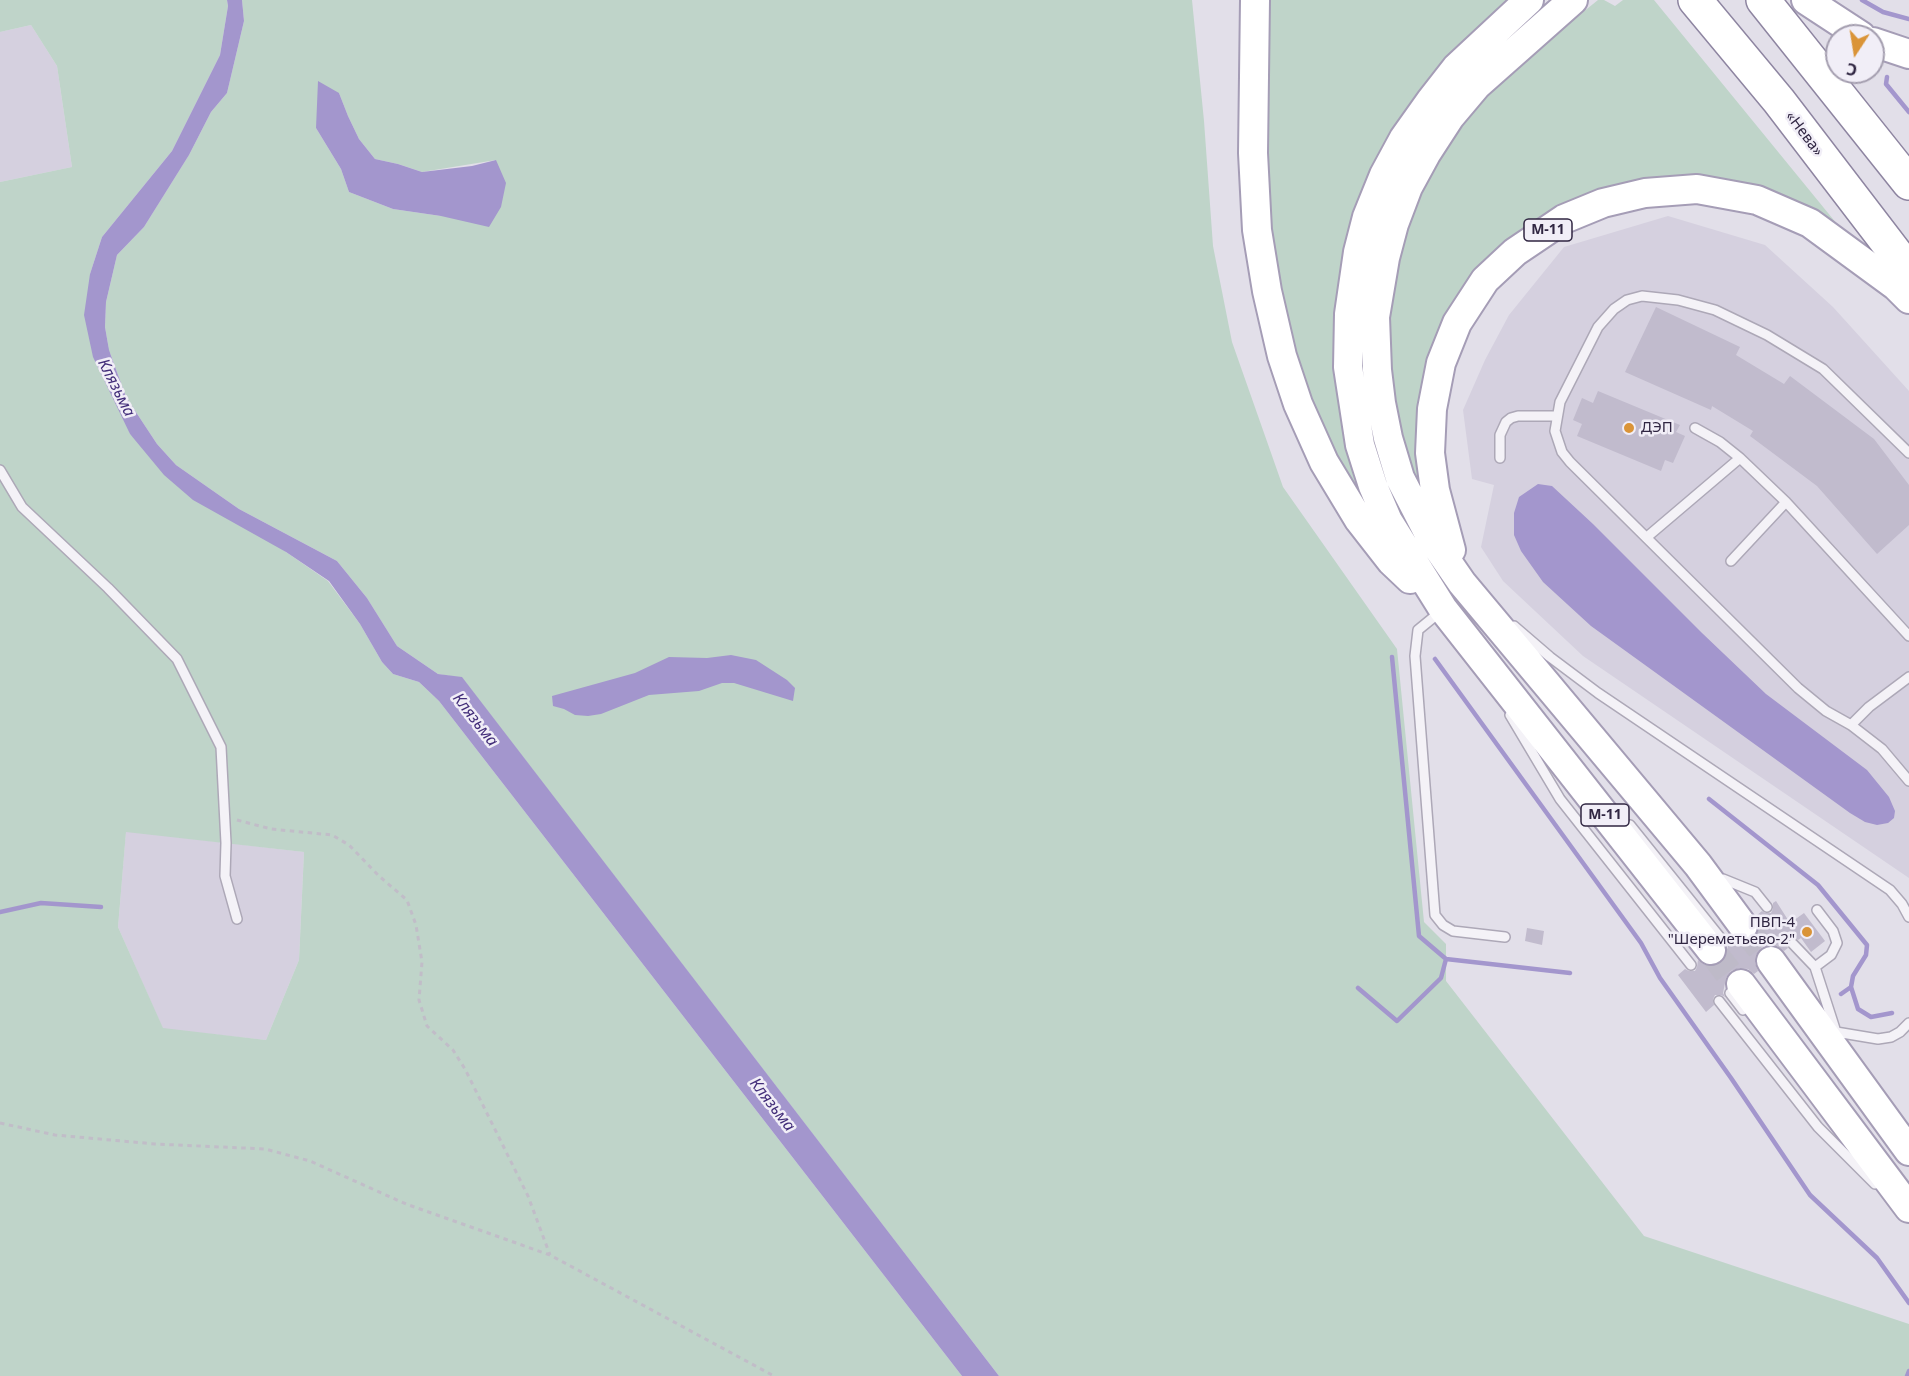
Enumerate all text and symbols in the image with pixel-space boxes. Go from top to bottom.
north arrow [1825,24,1885,84]
text: С [1844,58,1859,81]
street label: «Нева» [1781,108,1827,160]
road number: М-11 [1524,219,1572,241]
water label: Клязьма [93,356,139,420]
place label: ДЭП [1641,419,1673,437]
marker: ДЭП [1622,421,1636,435]
water label: Клязьма [448,689,502,751]
road number: М-11 [1581,804,1629,826]
place label: ПВП-4 "Шереметьево-2" [1668,914,1795,949]
marker: ПВП-4 "Шереметьево-2" [1800,925,1814,939]
water label: Клязьма [745,1074,799,1136]

